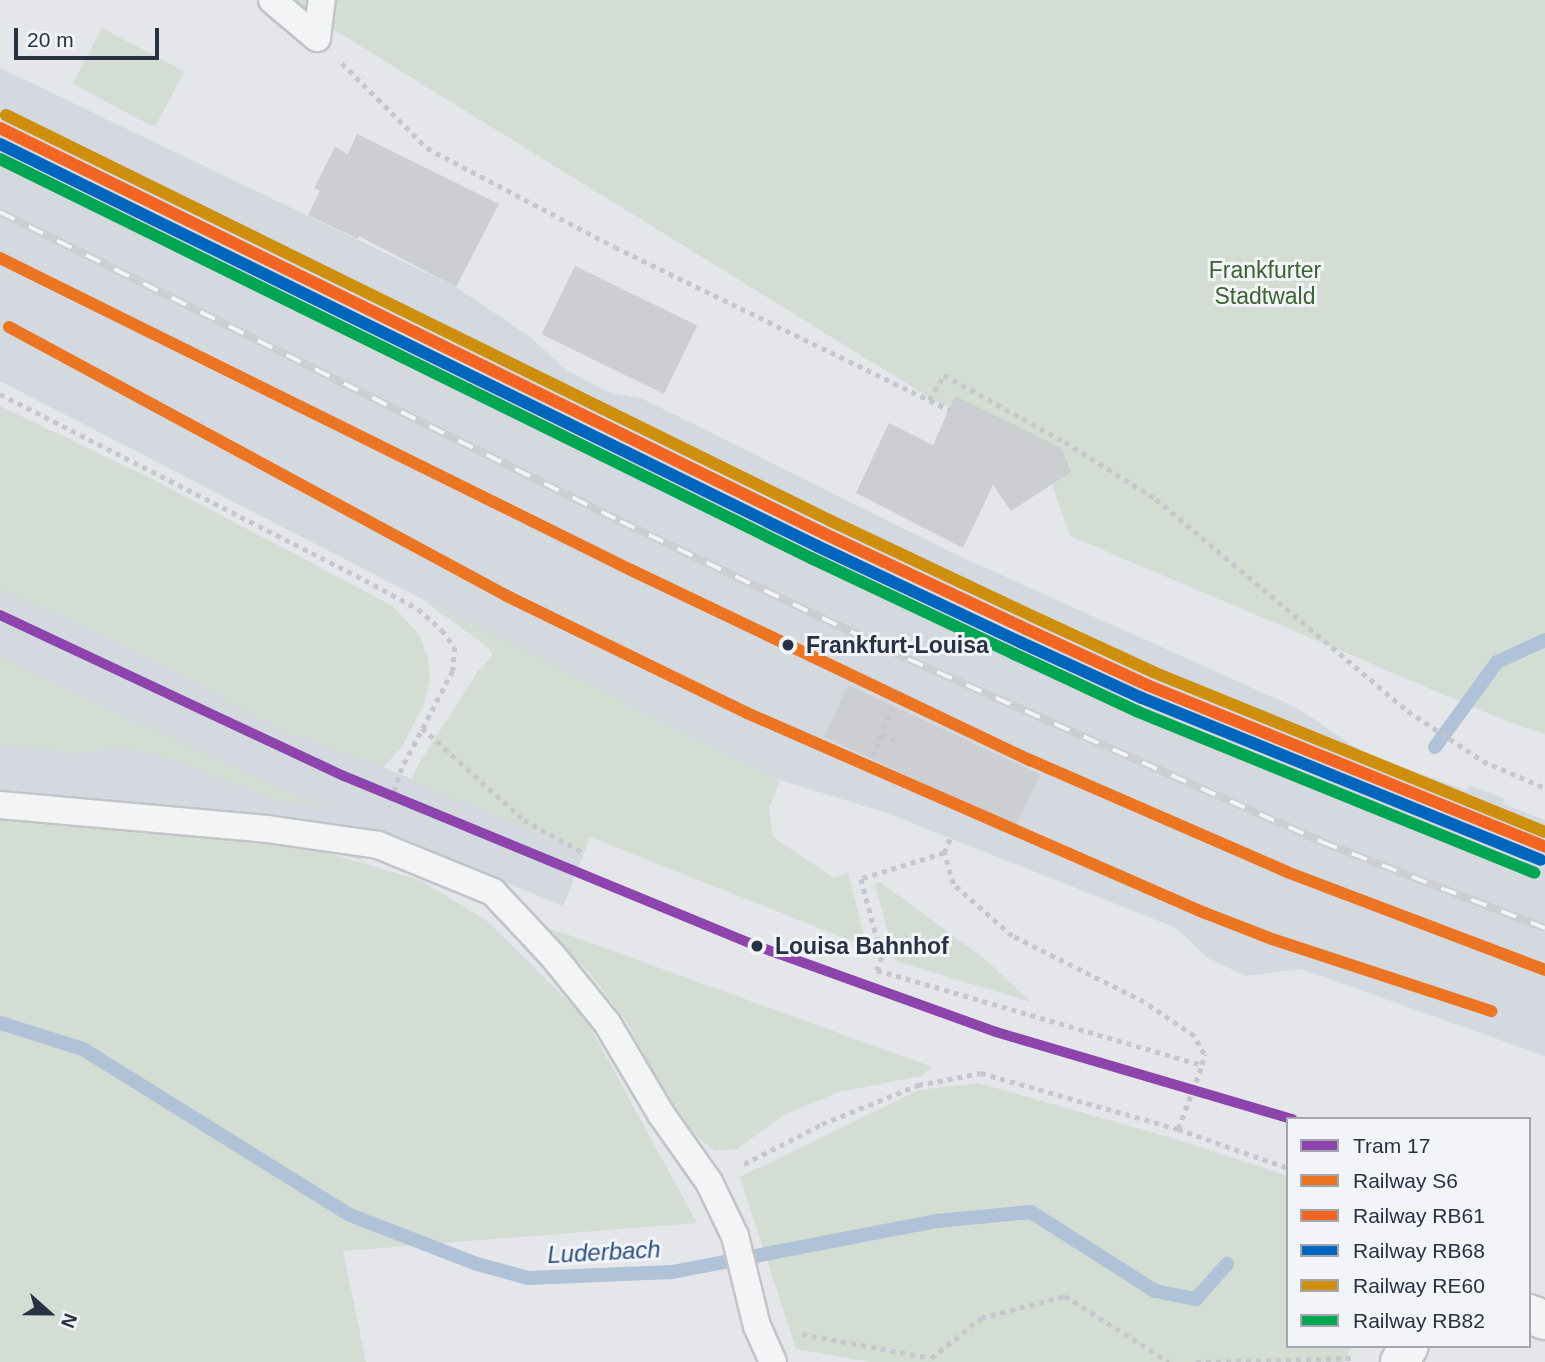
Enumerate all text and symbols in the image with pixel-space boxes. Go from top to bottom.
scale bar [18,14,163,58]
text: 20 m [27,28,74,51]
park label: Frankfurter Stadtwald [1209,256,1321,310]
place label: Frankfurt-Louisa [806,631,989,659]
marker: Frankfurt-Louisa [776,633,800,657]
place label: Louisa Bahnhof [775,932,949,960]
marker: Louisa Bahnhof [745,934,769,958]
legend [1286,1117,1531,1348]
text: Tram 17 [1353,1134,1430,1157]
text: Railway S6 [1353,1169,1458,1192]
text: Railway RB61 [1353,1204,1485,1227]
water label: Luderbach [547,1235,661,1269]
text: Railway RB68 [1353,1239,1485,1262]
text: Railway RE60 [1353,1274,1485,1297]
north arrow [14,1278,84,1348]
text: Railway RB82 [1353,1309,1485,1332]
text: N [57,1311,81,1331]

